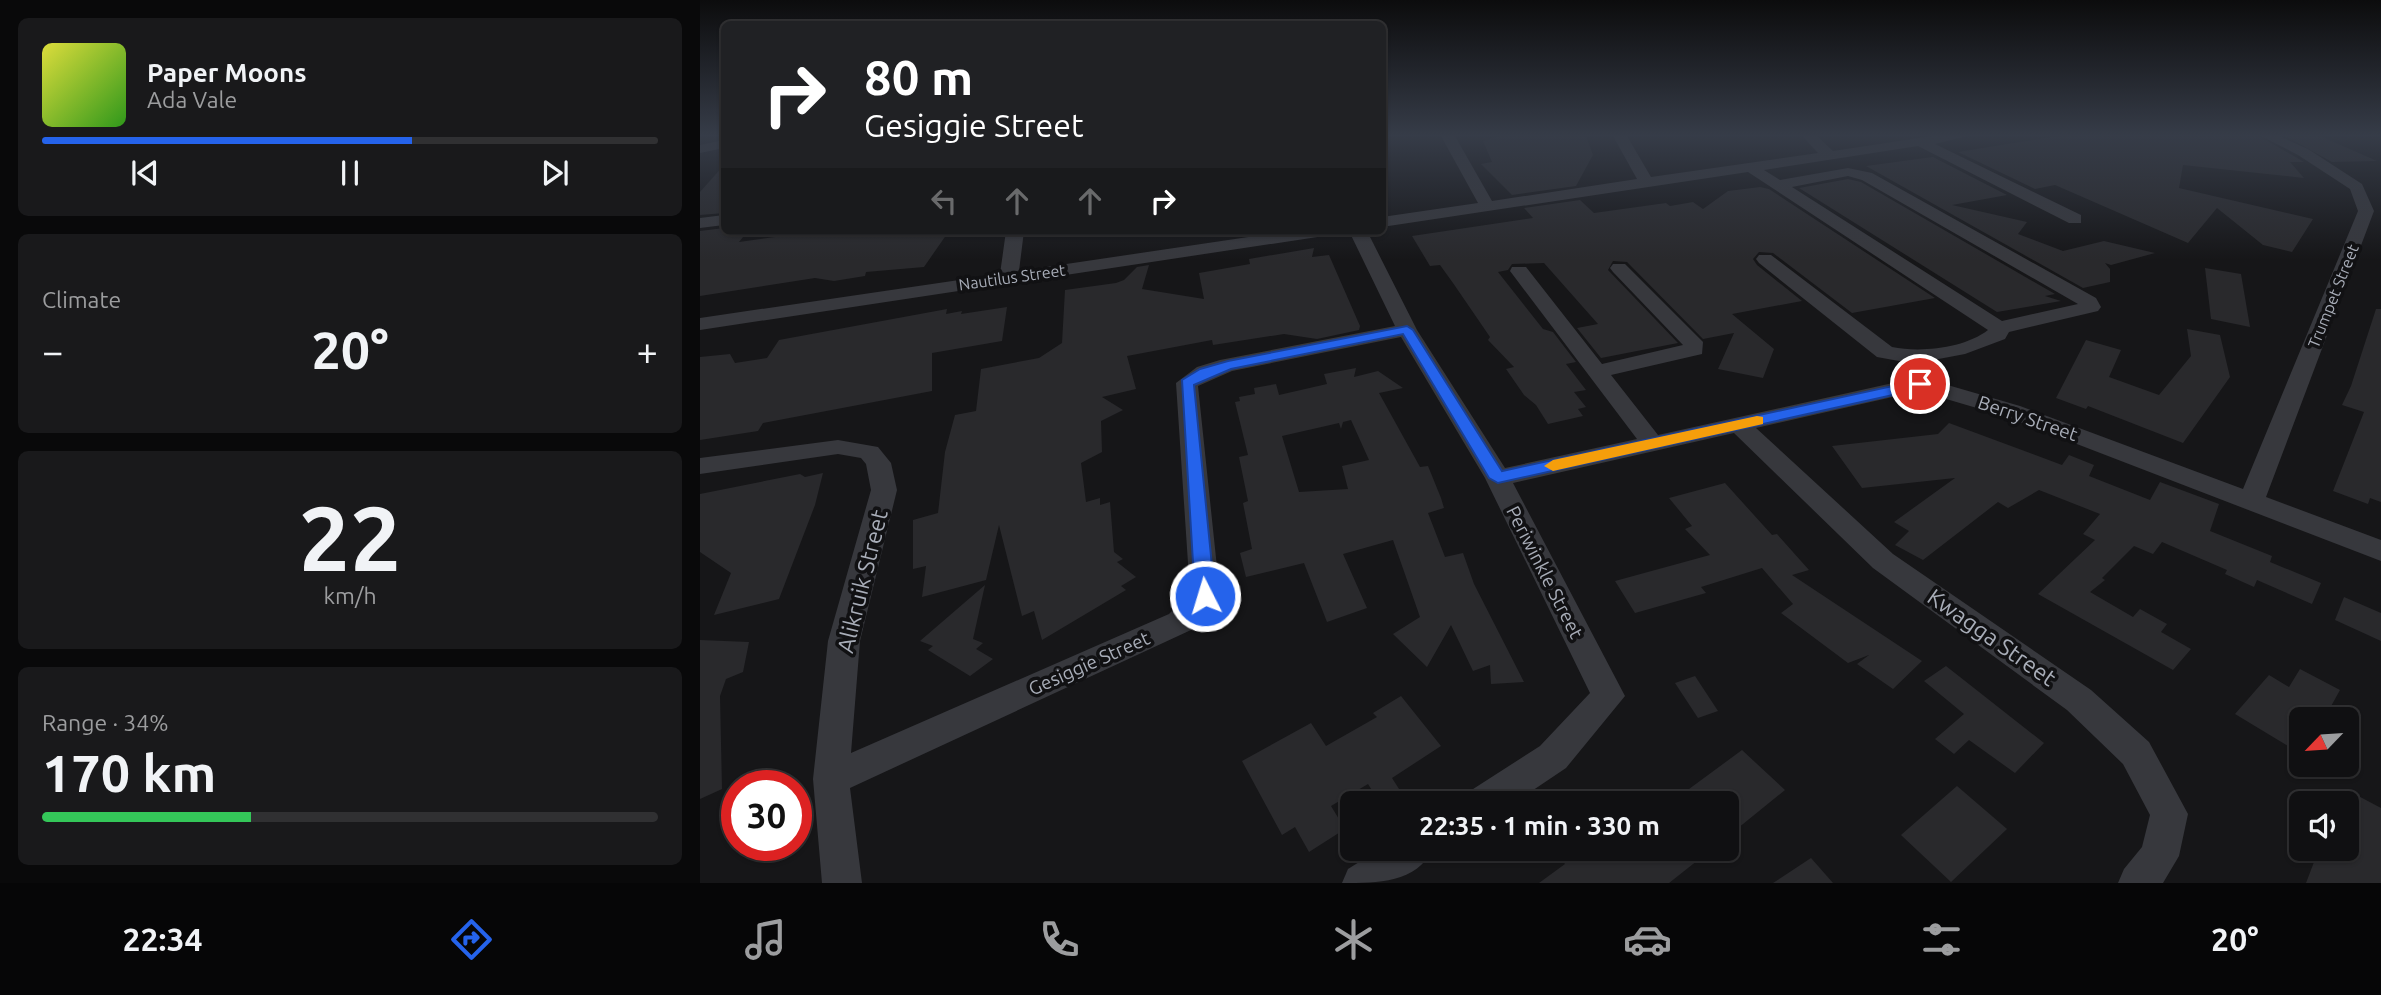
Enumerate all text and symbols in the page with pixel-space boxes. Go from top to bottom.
icon: right [749,49,840,140]
text: 80 m [864,49,973,104]
text: Paper Moons [147,58,306,87]
text: Ada Vale [147,87,237,112]
text: Gesiggie Street [864,107,1083,143]
icon: previous [126,154,164,192]
icon: pause [331,154,369,192]
icon: next [536,154,574,192]
icon: left [925,182,963,220]
icon: ahead [998,182,1036,220]
icon: ahead [1071,182,1109,220]
icon: right [1144,182,1182,220]
street label: Trumpet Street [2304,241,2362,350]
street label: Nautilus Street [957,261,1067,293]
text: Climate [42,287,121,312]
text: 20° [311,321,389,379]
text: − [42,330,63,372]
text: + [637,330,658,372]
pin [1890,354,1950,414]
icon: arrive [1901,365,1939,403]
street label: Berry Street [1975,391,2081,445]
text: 22 [299,486,401,588]
street label: Periwinkle Street [1502,502,1588,642]
street label: Alikruik Street [832,507,892,655]
position arrow [1168,559,1242,633]
text: km/h [323,583,377,608]
street label: Kwagga Street [1923,584,2061,690]
street label: Gesiggie Street [1025,626,1153,700]
north arrow [2289,707,2359,777]
map controls [2289,707,2359,861]
text: Range · 34% [42,710,169,735]
text: 170 km [42,744,216,802]
speed limit sign: 30 [721,770,812,861]
button: sound [2289,791,2359,861]
text: 22:35 · 1 min · 330 m [1419,811,1660,840]
icon: directions [447,915,496,964]
icon: music [741,915,790,964]
icon: phone [1035,915,1084,964]
icon: climate [1329,915,1378,964]
icon: car [1623,915,1672,964]
icon: filters [1917,915,1966,964]
text: 22:34 [122,921,203,957]
text: 20° [2211,921,2259,957]

